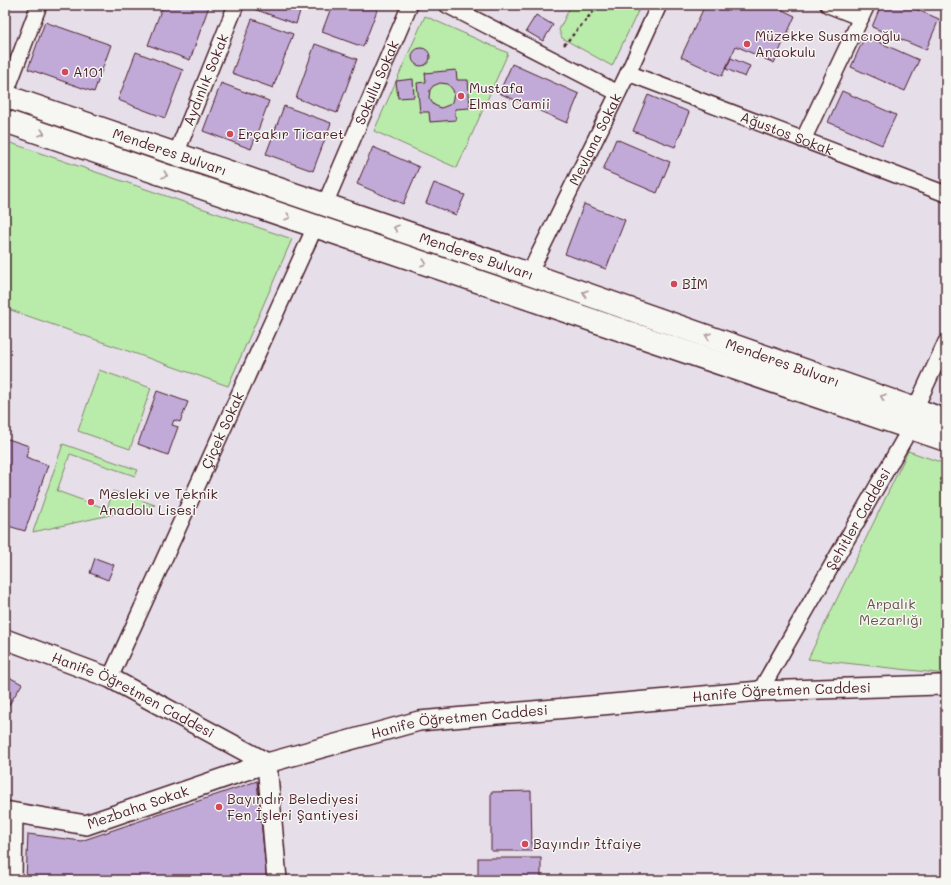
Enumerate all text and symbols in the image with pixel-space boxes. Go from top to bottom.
place label: Müzekke Susamcıoğlu Anaokulu [755,26,901,61]
street label: Aydınlık Sokak [178,31,232,128]
street label: Sokullu Sokak [350,37,403,128]
marker: Müzekke Susamcıoğlu Anaokulu [742,39,752,49]
place label: A101 [73,62,104,81]
marker: A101 [60,67,70,77]
place label: Mustafa Elmas Camii [469,78,550,113]
street label: Mevlana Sokak [564,90,626,188]
marker: Mustafa Elmas Camii [456,91,466,101]
street label: Ağustos Sokak [738,107,836,159]
street label: Menderes Bulvarı [110,123,230,180]
place label: Erçakır Ticaret [238,124,344,143]
one-way arrow [38,128,45,137]
marker: Erçakır Ticaret [225,129,235,139]
one-way arrow [161,171,168,179]
one-way arrow [284,213,291,221]
one-way arrow [392,224,399,233]
street label: Menderes Bulvarı [417,227,536,284]
one-way arrow [421,259,428,267]
place label: BİM [682,274,708,293]
marker: BİM [669,279,679,289]
one-way arrow [582,290,589,298]
one-way arrow [704,332,711,341]
street label: Menderes Bulvarı [723,333,842,391]
street label: Çiçek Sokak [196,388,248,472]
one-way arrow [880,394,887,402]
street label: Şehitler Caddesi [821,464,895,573]
place label: Mesleki ve Teknik Anadolu Lisesi [99,484,218,519]
marker: Mesleki ve Teknik Anadolu Lisesi [86,497,96,507]
park label: Arpalık Mezarlığı [859,594,923,629]
street label: Hanife Öğretmen Caddesi [49,647,218,742]
street label: Hanife Öğretmen Caddesi [691,677,871,706]
street label: Hanife Öğretmen Caddesi [368,700,549,743]
street label: Mezbaha Sokak [84,781,191,833]
place label: Bayındır Belediyesi Fen İşleri Şantiyesi [227,789,359,824]
marker: Bayındır Belediyesi Fen İşleri Şantiyesi [214,802,224,812]
place label: Bayındır İtfaiye [533,834,641,853]
marker: Bayındır İtfaiye [520,839,530,849]

